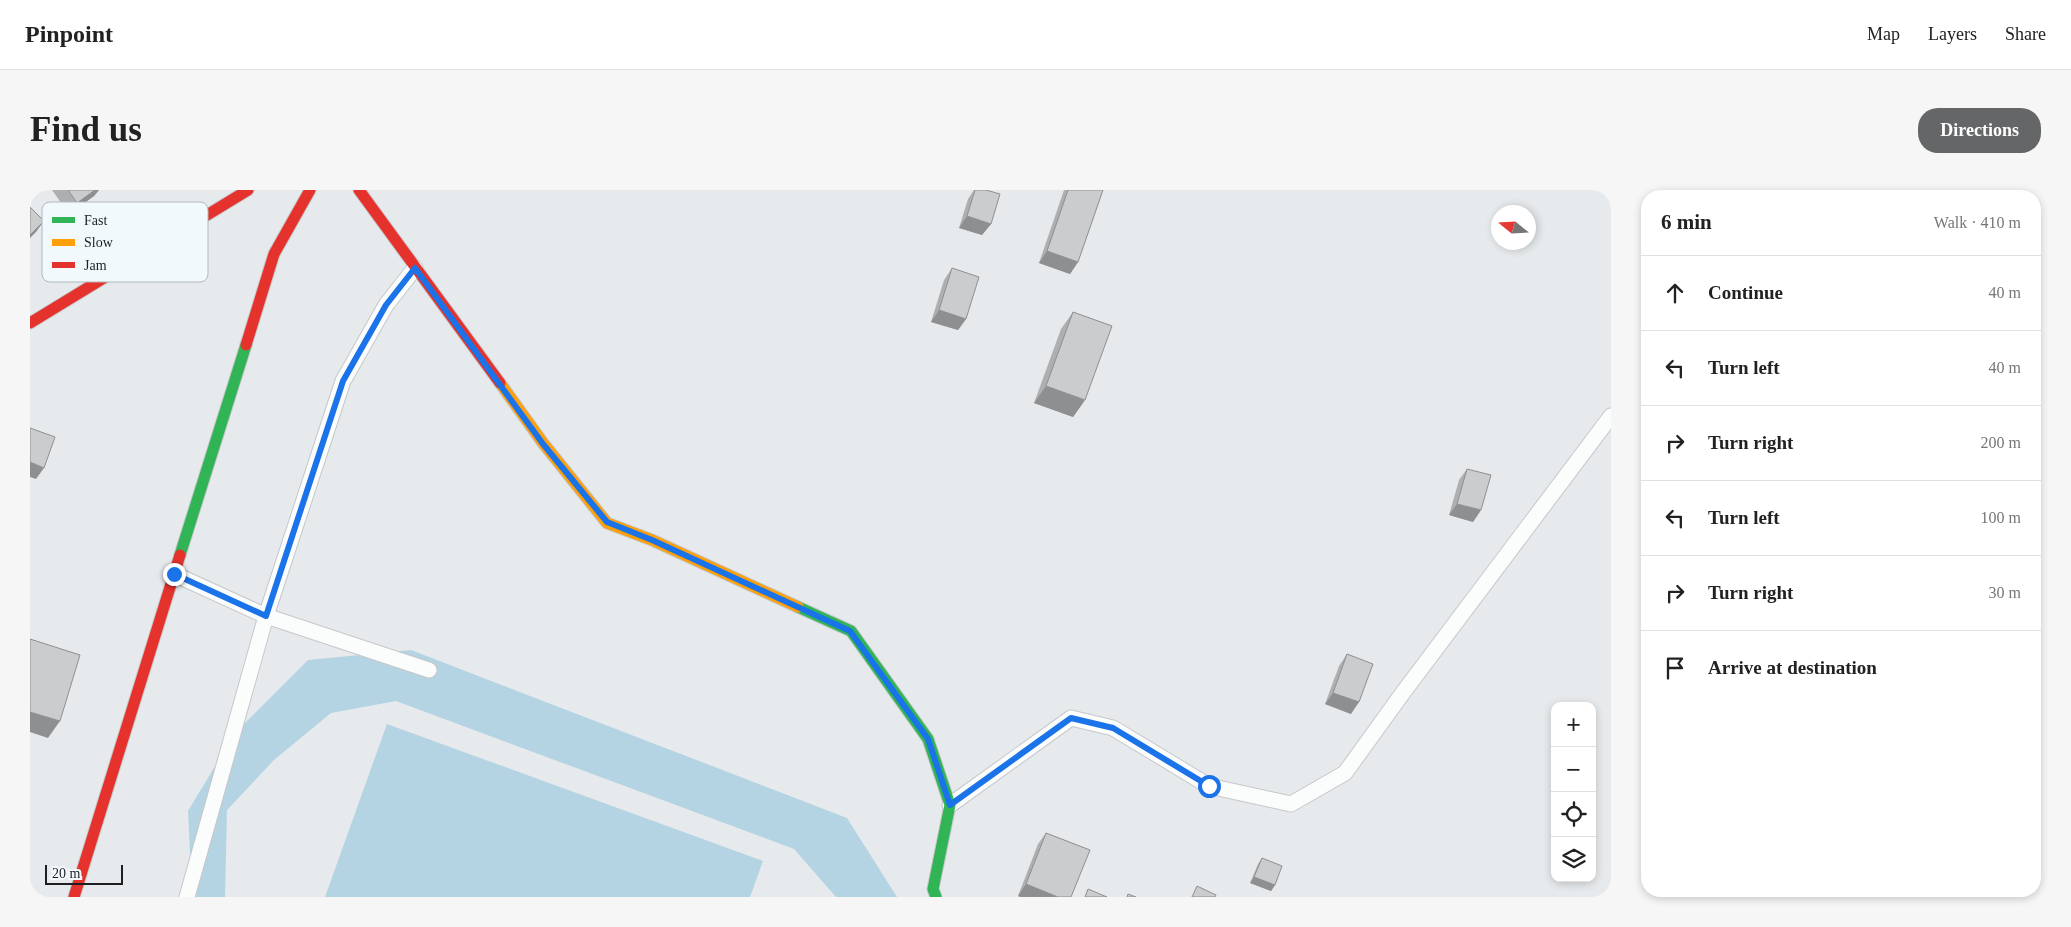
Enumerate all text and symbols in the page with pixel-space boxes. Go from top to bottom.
text: Pinpoint [25,21,113,47]
text: Map [1867,24,1900,44]
text: Layers [1928,24,1977,44]
text: Share [2005,24,2046,44]
button: Directions [1918,108,2041,153]
text: Find us [30,110,142,149]
legend [42,202,208,282]
north arrow [1491,205,1536,250]
text: 6 min [1661,210,1712,234]
text: Fast [84,213,107,228]
text: Walk · 410 m [1934,214,2021,231]
text: Slow [84,235,114,250]
text: Jam [84,258,107,273]
icon: ahead [1661,279,1689,307]
text: Continue [1708,282,1783,303]
text: 40 m [1989,284,2021,301]
icon: left [1661,354,1689,382]
text: Turn left [1708,357,1780,378]
text: 40 m [1989,359,2021,376]
icon: right [1661,429,1689,457]
text: Turn right [1708,432,1793,453]
text: 200 m [1981,434,2021,451]
icon: left [1661,504,1689,532]
text: Turn left [1708,507,1780,528]
text: 100 m [1981,509,2021,526]
route end [163,563,186,586]
icon: right [1661,579,1689,607]
text: Turn right [1708,582,1793,603]
text: 30 m [1989,584,2021,601]
icon: arrive [1661,654,1689,682]
text: Arrive at destination [1708,657,1877,678]
map controls [1551,702,1596,882]
button: + [1551,702,1596,747]
button: − [1551,747,1596,792]
route start [1198,775,1221,798]
button: locate [1551,792,1596,837]
button: layers [1551,837,1596,882]
scale bar [45,862,122,885]
text: 20 m [52,866,80,881]

